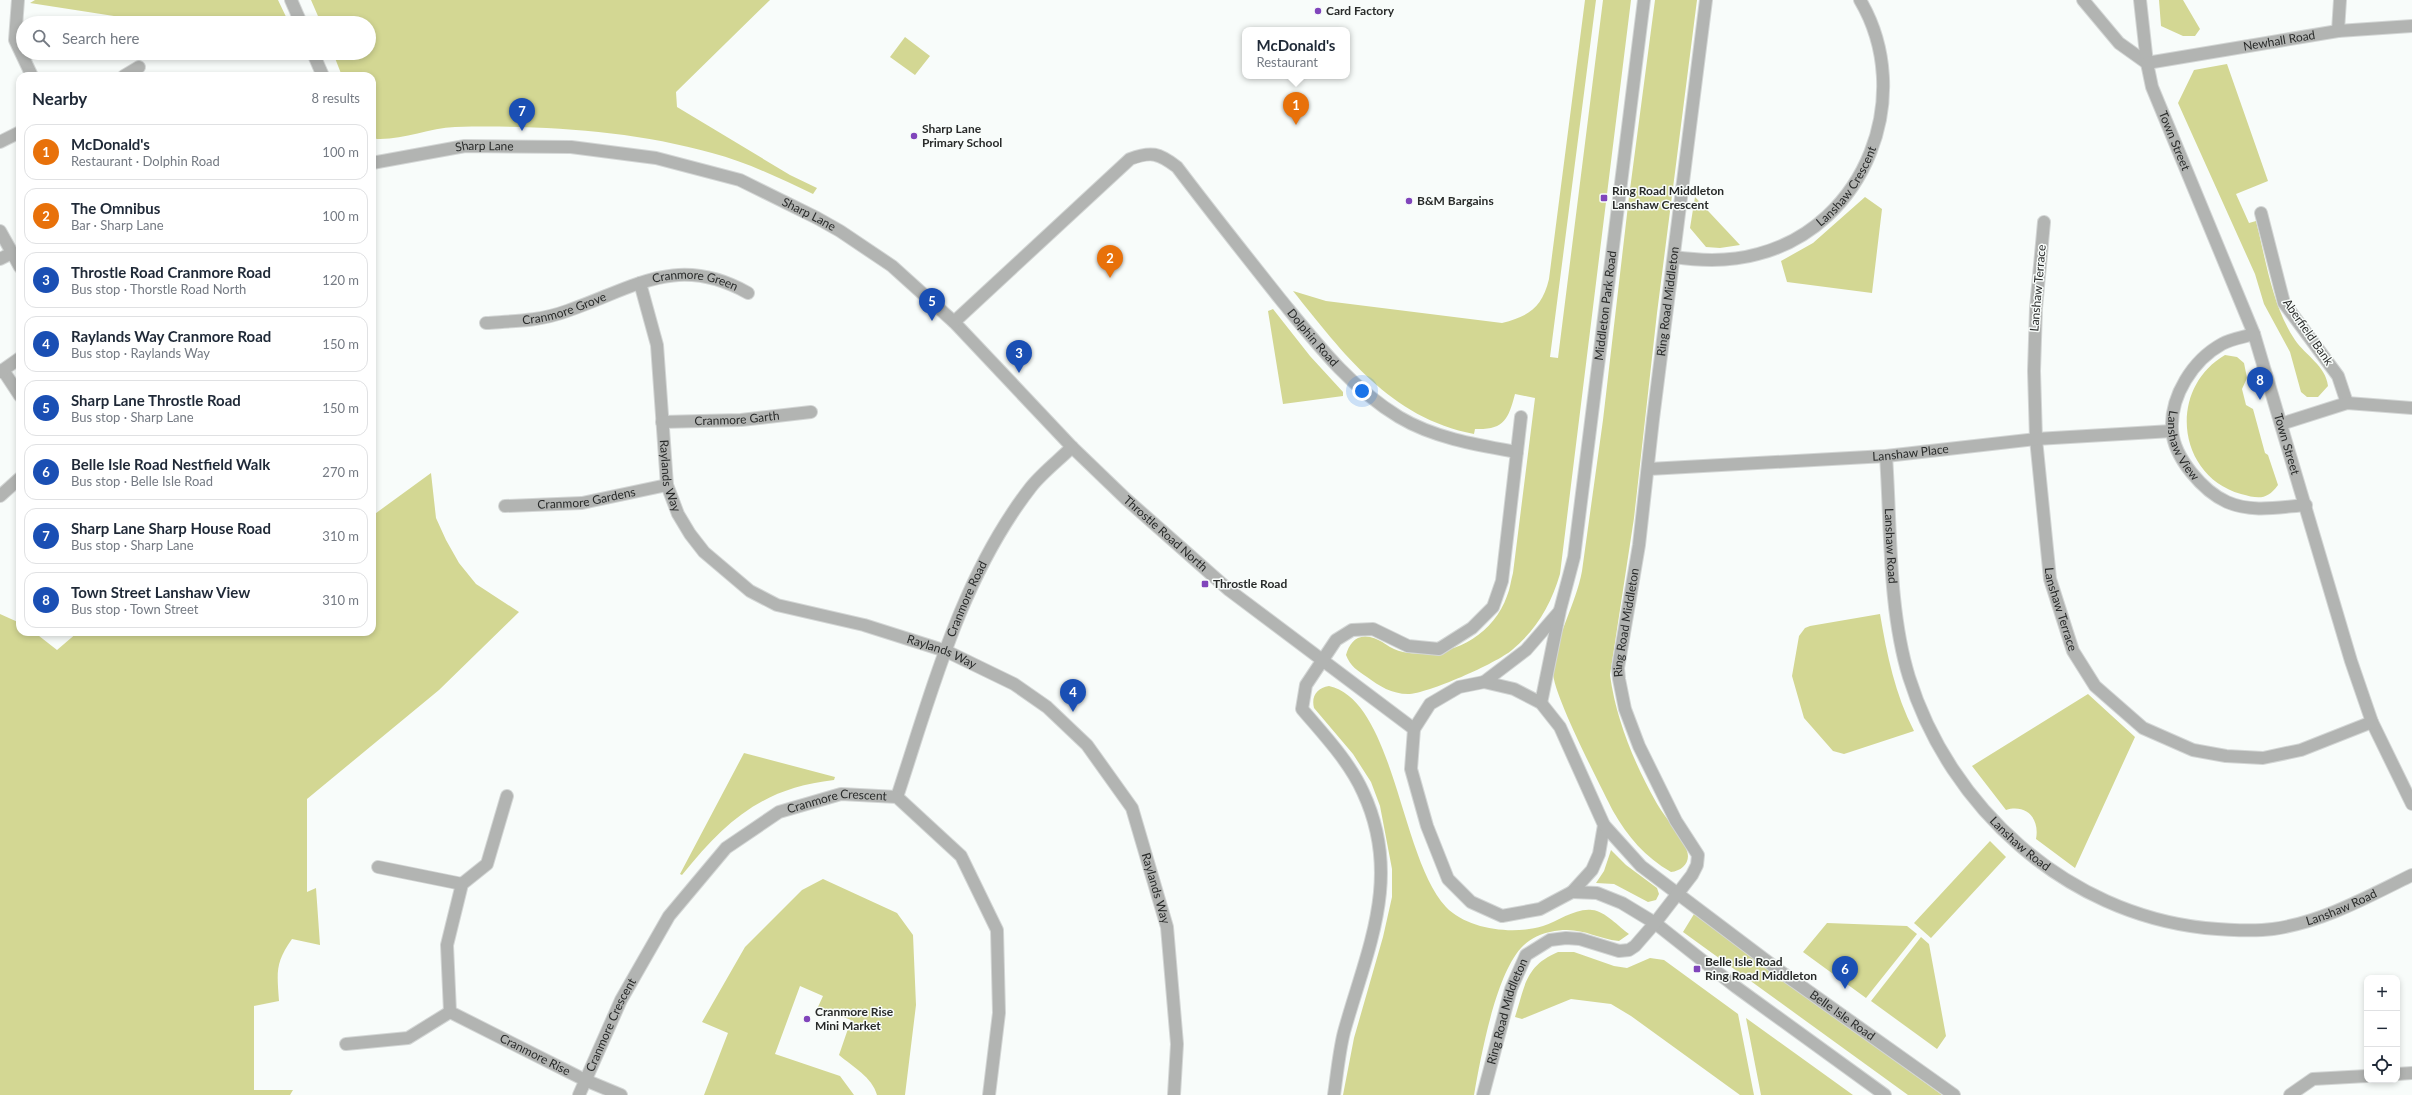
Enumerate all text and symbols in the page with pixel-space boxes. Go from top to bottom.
place label: Card Factory [1326,3,1395,18]
marker: Card Factory [1313,6,1323,16]
search box [16,16,376,60]
icon: search [30,27,52,49]
popup [1242,27,1350,79]
street label: Newhall Road [2242,27,2316,54]
text: Search here [62,29,139,47]
text: McDonald's [1257,36,1335,54]
text: Restaurant [1257,54,1318,70]
text: Nearby [32,88,87,109]
text: 8 results [312,90,360,106]
pin: 1 [1283,92,1309,125]
pin: 7 [509,98,535,131]
street label: Town Street [2156,108,2194,173]
place label: Sharp Lane Primary School [922,121,1002,150]
marker: Sharp Lane Primary School [909,131,919,141]
text: McDonald's [71,135,150,153]
street label: Sharp Lane [454,138,514,155]
street label: Lanshaw Crescent [1813,143,1879,229]
text: 1 [42,144,50,160]
text: 100 m [322,144,359,160]
text: Restaurant · Dolphin Road [71,153,220,169]
place label: Ring Road Middleton Lanshaw Crescent [1612,183,1724,212]
place label: B&M Bargains [1417,193,1494,208]
marker: Ring Road Middleton Lanshaw Crescent [1599,193,1609,203]
street label: Sharp Lane [780,194,839,234]
marker: B&M Bargains [1404,196,1414,206]
text: The Omnibus [71,199,160,217]
text: 2 [42,208,50,224]
text: 100 m [322,208,359,224]
text: Bar · Sharp Lane [71,217,164,233]
street label: Lanshaw Terrace [2026,244,2049,332]
pin: 2 [1097,245,1123,278]
street label: Ring Road Middleton [1653,246,1682,357]
street label: Middleton Park Road [1591,250,1619,361]
text: Throstle Road Cranmore Road [71,263,271,281]
street label: Cranmore Green [651,267,741,294]
text: 3 [42,272,50,288]
text: 120 m [322,272,359,288]
text: Bus stop · Thorstle Road North [71,281,246,297]
pin: 5 [919,288,945,321]
street label: Cranmore Grove [522,289,608,327]
street label: Aberfield Bank [2280,296,2337,369]
street label: Dolphin Road [1284,306,1342,370]
text: Raylands Way Cranmore Road [71,327,271,345]
text: 4 [42,336,50,352]
text: 150 m [322,336,359,352]
pin: 3 [1006,340,1032,373]
text: Bus stop · Raylands Way [71,345,210,361]
pin: 8 [2247,367,2273,400]
your location [1352,381,1372,401]
text: Sharp Lane Throstle Road [71,391,241,409]
text: 5 [42,400,50,416]
text: 150 m [322,400,359,416]
street label: Cranmore Garth [694,408,780,428]
text: Bus stop · Sharp Lane [71,409,194,425]
street label: Lanshaw View [2165,409,2203,484]
street label: Town Street [2271,412,2304,477]
street label: Raylands Way [657,439,685,515]
street label: Lanshaw Place [1872,441,1949,464]
text: Belle Isle Road Nestfield Walk [71,455,270,473]
text: 6 [42,464,50,480]
text: 270 m [322,464,359,480]
text: Bus stop · Belle Isle Road [71,473,213,489]
street label: Cranmore Gardens [537,484,637,512]
street label: Throstle Road North [1121,492,1211,575]
street label: Lanshaw Road [1882,508,1901,584]
text: Sharp Lane Sharp House Road [71,519,271,537]
text: 7 [42,528,50,544]
text: 310 m [322,528,359,544]
text: Bus stop · Sharp Lane [71,537,194,553]
street label: Cranmore Road [943,558,990,639]
street label: Ring Road Middleton [1610,567,1642,678]
street label: Lanshaw Terrace [2042,567,2081,653]
place label: Throstle Road [1213,576,1287,591]
marker: Throstle Road [1200,579,1210,589]
text: Town Street Lanshaw View [71,583,250,601]
text: 8 [42,592,50,608]
text: 310 m [322,592,359,608]
text: Bus stop · Town Street [71,601,198,617]
street label: Raylands Way [905,631,980,672]
pin: 4 [1060,679,1086,712]
street label: Cranmore Crescent [785,786,888,816]
street label: Lanshaw Road [1987,813,2053,874]
street label: Raylands Way [1139,851,1174,926]
street label: Lanshaw Road [2304,886,2379,928]
place label: Belle Isle Road Ring Road Middleton [1705,954,1817,983]
street label: Ring Road Middleton [1483,956,1531,1066]
pin: 6 [1832,956,1858,989]
marker: Belle Isle Road Ring Road Middleton [1692,964,1702,974]
street label: Cranmore Crescent [582,975,639,1074]
map controls [2364,975,2400,1083]
button: + [2364,975,2400,1011]
street label: Belle Isle Road [1807,987,1878,1043]
place label: Cranmore Rise Mini Market [815,1004,894,1033]
button: − [2364,1011,2400,1047]
marker: Cranmore Rise Mini Market [802,1014,812,1024]
street label: Cranmore Rise [497,1030,573,1078]
button: locate [2364,1047,2400,1083]

